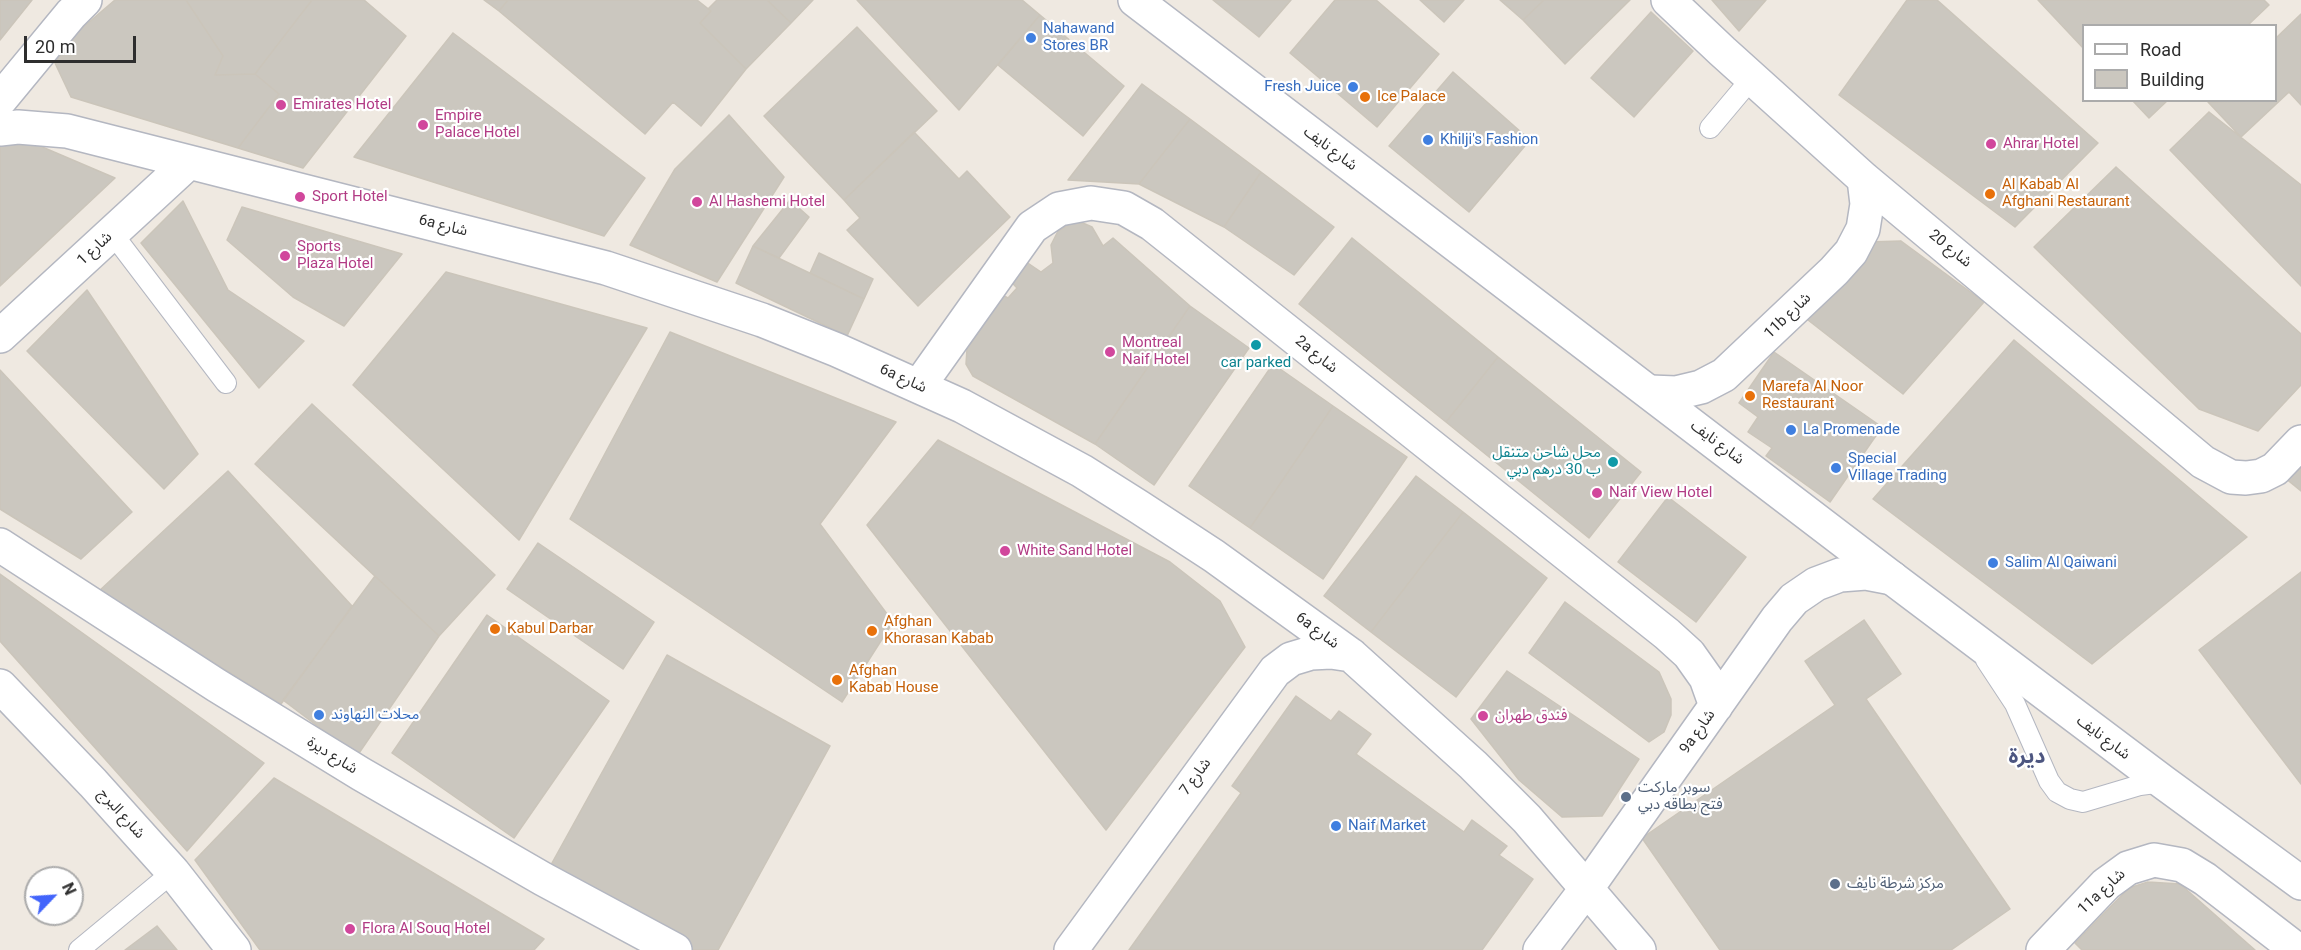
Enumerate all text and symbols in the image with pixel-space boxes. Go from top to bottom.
place label: Nahawand Stores BR [1043,20,1114,55]
scale bar [27,24,140,62]
legend [2082,24,2277,102]
marker: Nahawand Stores BR [1024,31,1038,45]
text: 20 m [35,36,75,57]
text: Road [2140,39,2181,60]
text: Building [2140,69,2204,90]
place label: Fresh Juice [1264,78,1341,96]
marker: Fresh Juice [1346,80,1360,94]
place label: Ice Palace [1377,88,1446,106]
marker: Ice Palace [1358,90,1372,104]
place label: Emirates Hotel [293,96,391,114]
marker: Emirates Hotel [274,98,288,112]
place label: Empire Palace Hotel [435,107,520,142]
marker: Empire Palace Hotel [416,118,430,132]
street label: شارع نايف [1300,123,1360,175]
place label: Khilji's Fashion [1440,131,1538,149]
marker: Khilji's Fashion [1421,133,1435,147]
place label: Ahrar Hotel [2003,135,2079,153]
marker: Ahrar Hotel [1984,137,1998,151]
place label: Al Kabab Al Afghani Restaurant [2002,176,2130,211]
marker: Al Kabab Al Afghani Restaurant [1983,187,1997,201]
place label: Sport Hotel [312,188,388,206]
marker: Sport Hotel [293,190,307,204]
place label: Al Hashemi Hotel [709,193,825,211]
marker: Al Hashemi Hotel [690,195,704,209]
street label: 6a شارع [417,211,469,241]
street label: شارع 20 [1925,226,1975,272]
street label: شارع 1 [74,228,116,270]
place label: Sports Plaza Hotel [297,238,373,273]
marker: Sports Plaza Hotel [278,249,292,263]
street label: 11b شارع [1761,289,1815,343]
street label: 2a شارع [1291,332,1341,378]
place label: Montreal Naif Hotel [1122,334,1189,369]
marker: car parked [1249,338,1263,352]
marker: Montreal Naif Hotel [1103,345,1117,359]
place label: car parked [1221,354,1291,372]
street label: 6a شارع [877,361,929,397]
place label: Marefa Al Noor Restaurant [1762,378,1863,413]
marker: Marefa Al Noor Restaurant [1743,389,1757,403]
street label: شارع نايف [1687,417,1747,469]
place label: La Promenade [1803,421,1900,439]
marker: La Promenade [1784,423,1798,437]
place label: محل شاحن متنقل ب 30 درهم دبي [1492,444,1601,479]
place label: Special Village Trading [1848,450,1947,485]
marker: محل شاحن متنقل ب 30 درهم دبي [1606,455,1620,469]
marker: Special Village Trading [1829,461,1843,475]
place label: Naif View Hotel [1609,484,1712,502]
marker: Naif View Hotel [1590,486,1604,500]
place label: White Sand Hotel [1017,542,1132,560]
marker: White Sand Hotel [998,544,1012,558]
place label: Salim Al Qaiwani [2005,554,2117,572]
marker: Salim Al Qaiwani [1986,556,2000,570]
street label: 6a شارع [1292,609,1342,653]
place label: Afghan Khorasan Kabab [884,613,994,648]
place label: Kabul Darbar [507,620,593,638]
marker: Kabul Darbar [488,622,502,636]
marker: Afghan Khorasan Kabab [865,624,879,638]
place label: Afghan Kabab House [849,662,939,697]
marker: Afghan Kabab House [830,673,844,687]
place label: محلات النهاوند [331,706,419,724]
place label: فندق طهران [1495,707,1567,725]
street label: 9a شارع [1676,707,1720,757]
marker: محلات النهاوند [312,708,326,722]
marker: فندق طهران [1476,709,1490,723]
street label: شارع نايف [2073,712,2133,764]
street label: شارع ديرة [303,734,361,778]
district label: ديرة [2009,745,2045,771]
street label: شارع 7 [1177,755,1215,799]
place label: سوبر ماركت فتح بطاقه دبي [1638,779,1723,814]
street label: شارع البرج [94,785,148,843]
marker: سوبر ماركت فتح بطاقه دبي [1619,790,1633,804]
place label: Naif Market [1348,817,1426,835]
marker: Naif Market [1329,819,1343,833]
north arrow [24,866,84,926]
street label: 11a شارع [2075,866,2129,918]
place label: مركز شرطة نايف [1847,875,1944,893]
marker: مركز شرطة نايف [1828,877,1842,891]
text: N [58,880,80,898]
place label: Flora Al Souq Hotel [362,920,490,938]
marker: Flora Al Souq Hotel [343,922,357,936]

